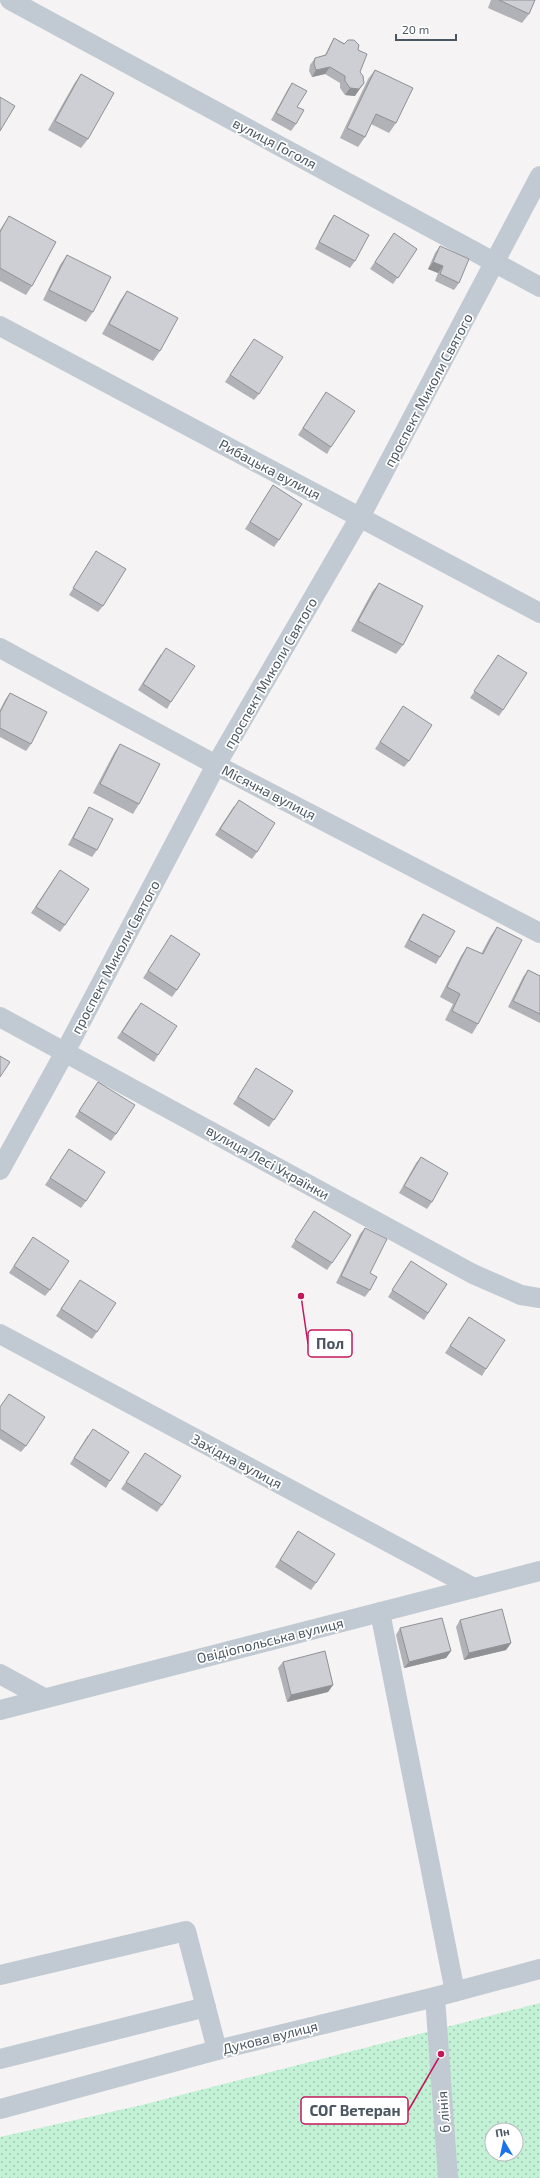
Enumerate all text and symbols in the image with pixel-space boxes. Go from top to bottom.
scale bar [396,16,456,42]
text: 20 m [402,22,429,36]
street label: вулиця Гоголя [230,114,320,172]
street label: проспект Миколи Святого [380,310,476,470]
street label: Рибацька вулиця [216,435,324,503]
street label: проспект Миколи Святого [220,594,320,752]
street label: Місячна вулиця [219,761,319,823]
street label: проспект Миколи Святого [67,877,163,1037]
street label: вулиця Лесі Українки [203,1121,333,1203]
callout: Пол [308,1330,352,1357]
text: Пол [316,1334,344,1352]
street label: Західна вулиця [189,1430,285,1492]
street label: Овідіопольська вулиця [195,1614,345,1666]
street label: Дукова вулиця [221,2017,319,2057]
street label: 6 лінія [433,2091,453,2133]
callout: СОГ Ветеран [301,2097,408,2124]
text: СОГ Ветеран [309,2101,401,2119]
north arrow [484,2122,524,2162]
text: Пн [494,2124,510,2139]

